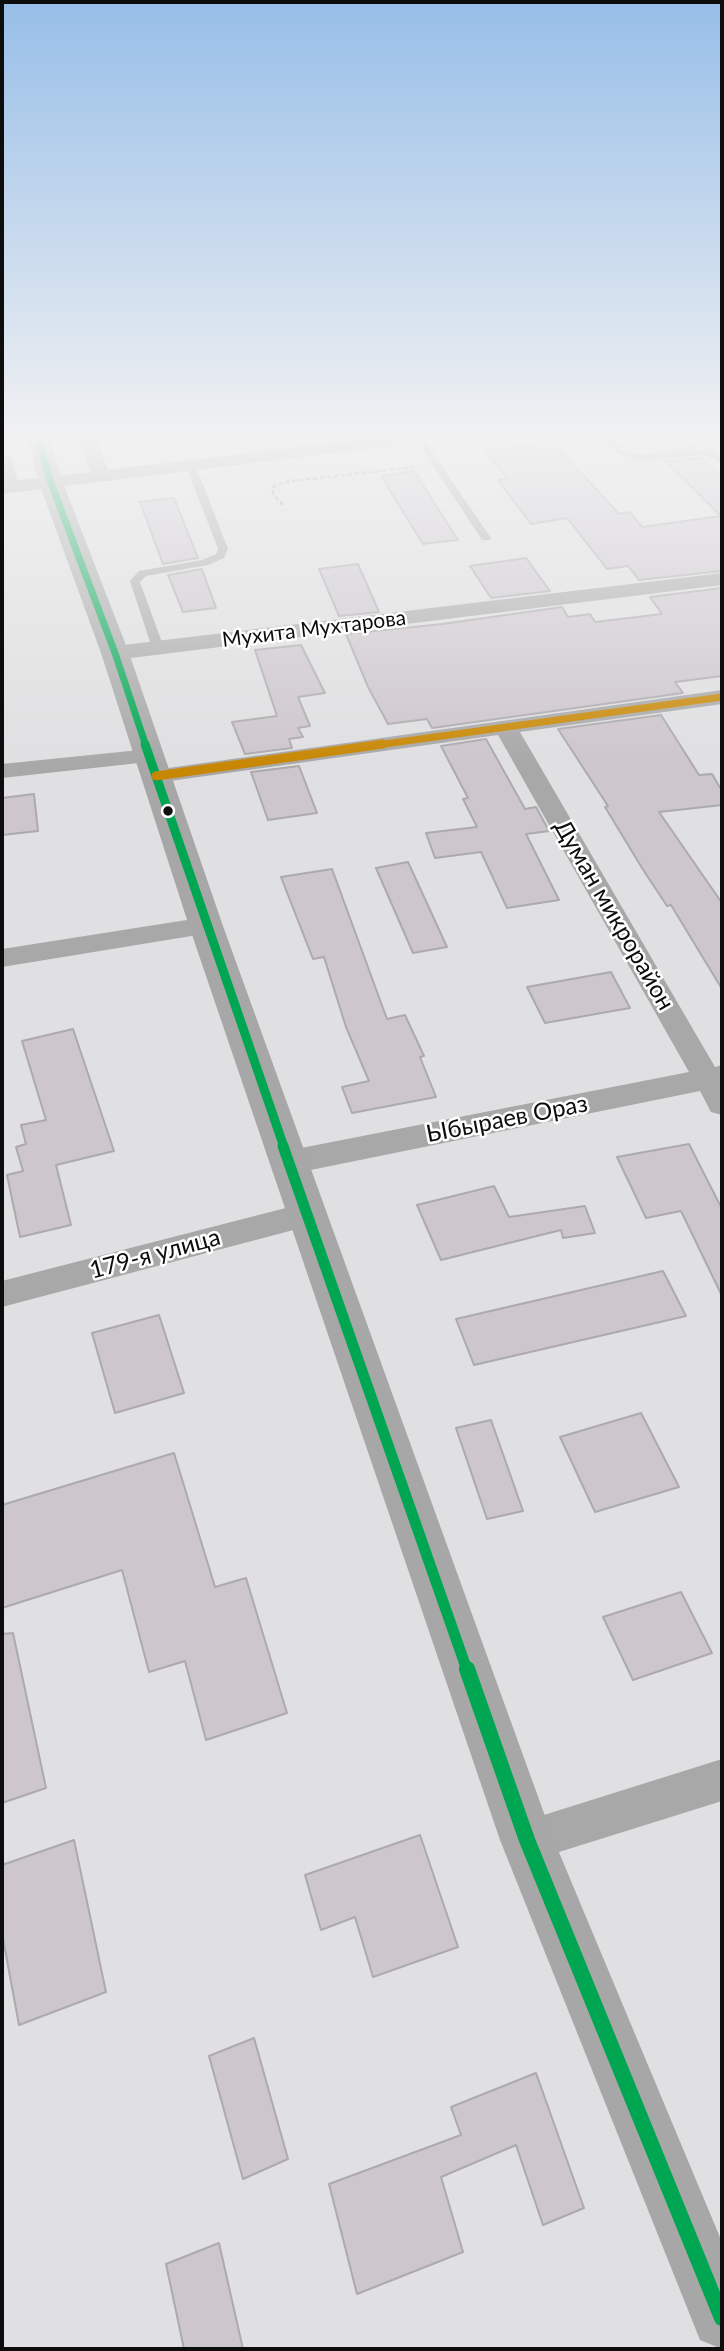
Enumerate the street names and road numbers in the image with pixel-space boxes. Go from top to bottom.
street label: Мухита Мухтарова [221,605,407,653]
street label: Думан микрорайон [548,815,680,1015]
street label: Ыбыраев Ораз [424,1089,590,1149]
street label: 179-я улица [86,1223,224,1285]

